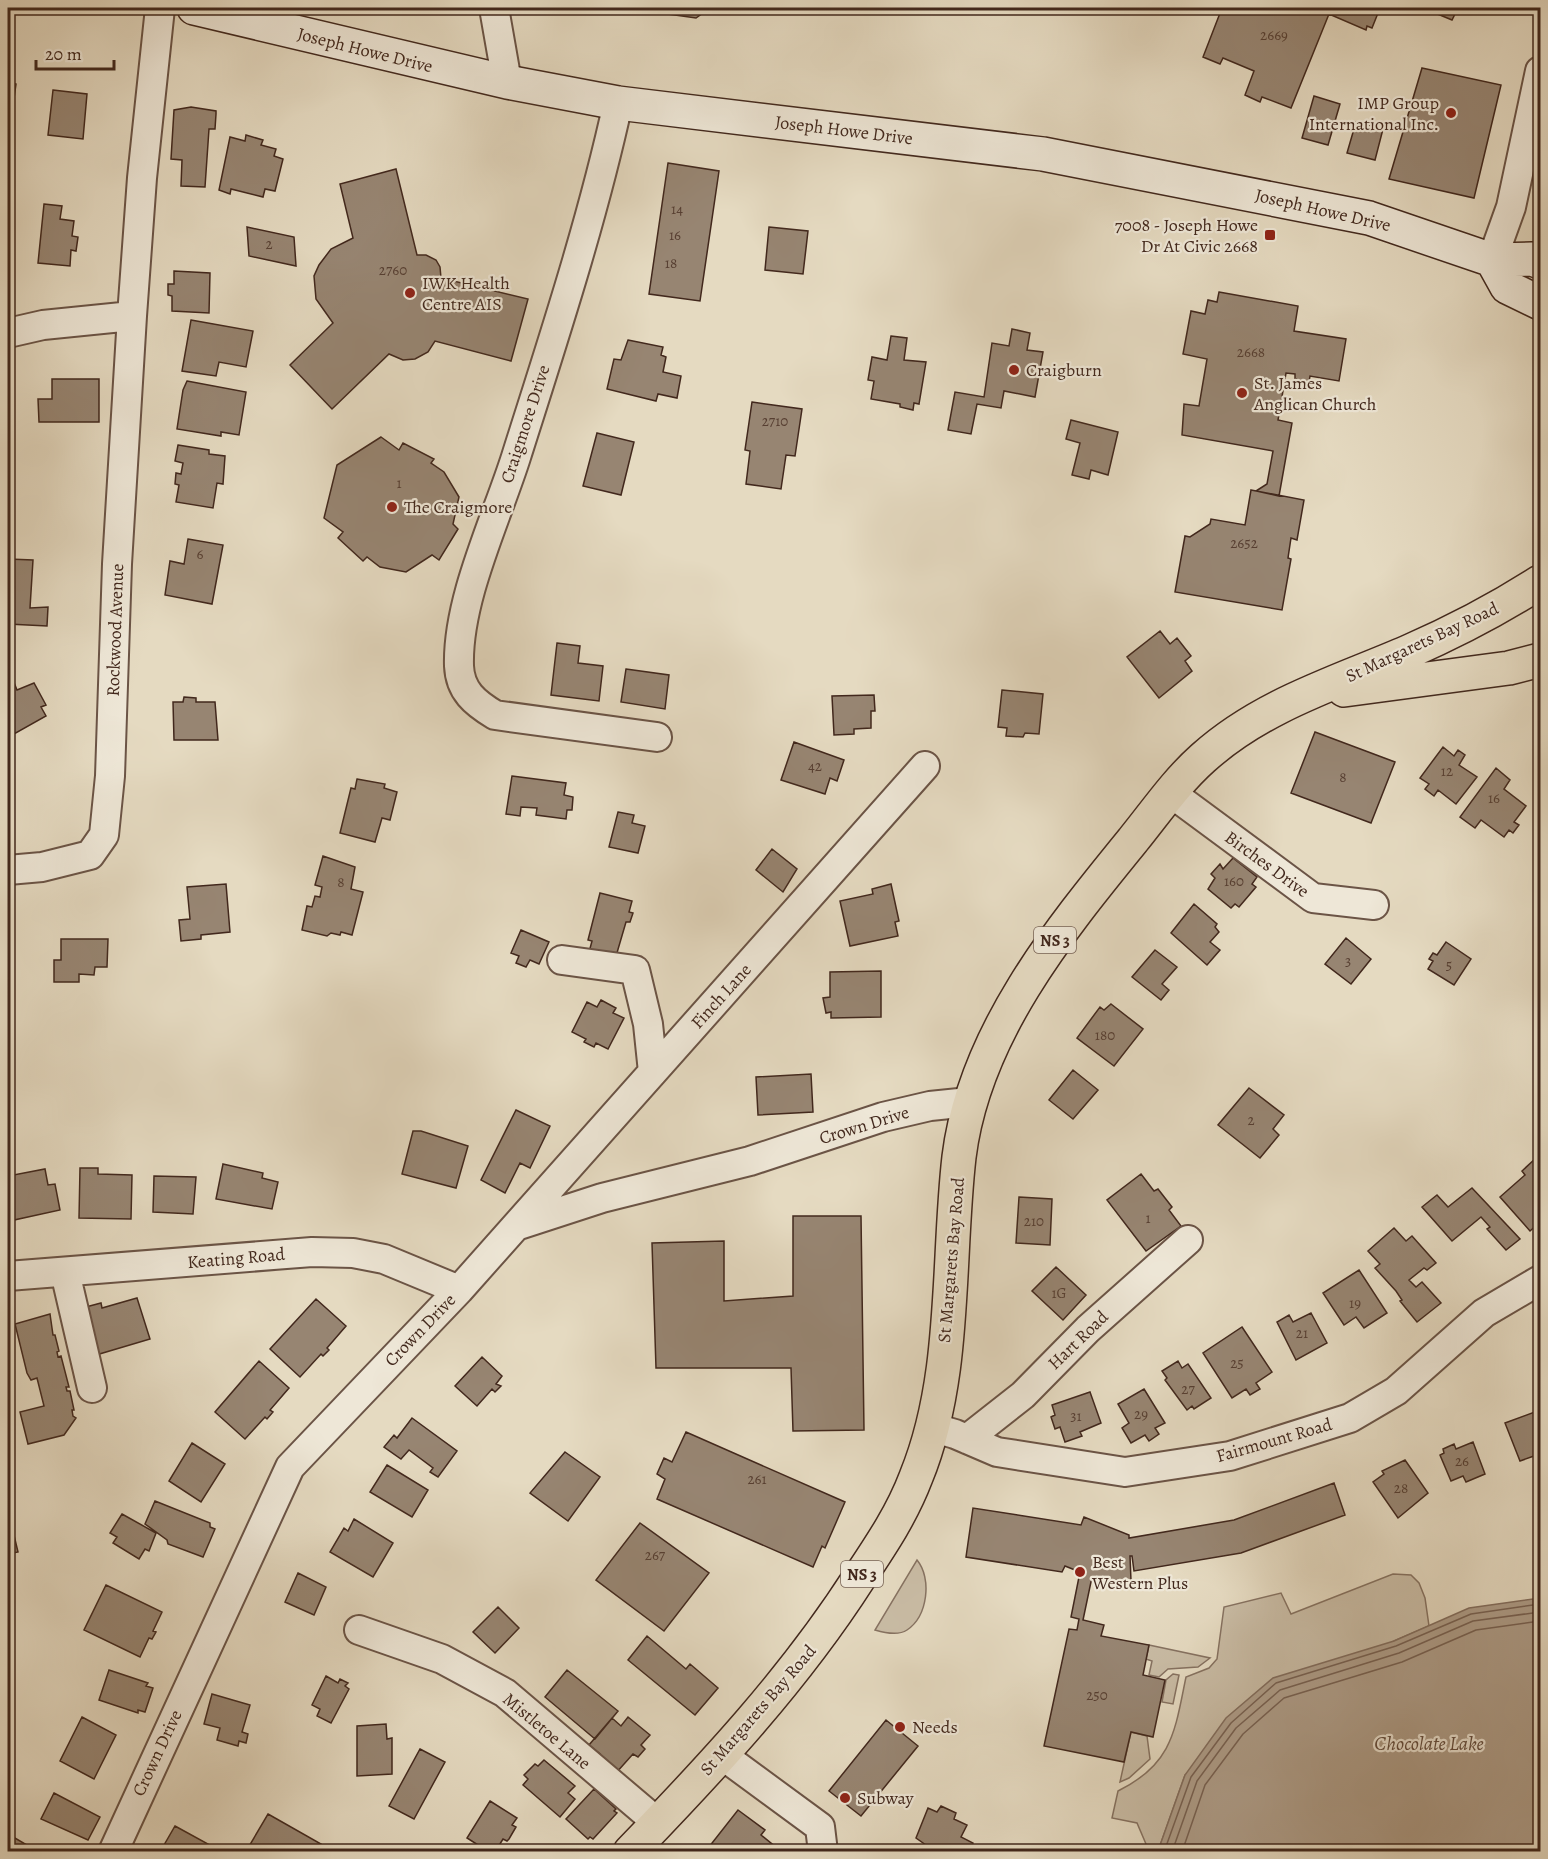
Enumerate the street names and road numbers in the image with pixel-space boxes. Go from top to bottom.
street label: Joseph Howe Drive [295,22,435,78]
street label: Joseph Howe Drive [774,110,914,150]
street label: Joseph Howe Drive [1253,183,1393,237]
street label: Craigmore Drive [495,362,555,486]
street label: Rockwood Avenue [101,563,129,697]
street label: St Margarets Bay Road [1342,596,1503,688]
street label: Birches Drive [1220,825,1314,903]
road number: NS 3 [1034,927,1076,953]
street label: Finch Lane [685,958,757,1034]
street label: Crown Drive [816,1100,912,1150]
street label: St Margarets Bay Road [932,1176,970,1344]
street label: Keating Road [186,1242,286,1274]
street label: Crown Drive [379,1288,461,1372]
street label: Hart Road [1043,1305,1114,1375]
street label: Fairmount Road [1213,1412,1335,1468]
road number: NS 3 [841,1561,883,1587]
street label: St Margarets Bay Road [695,1639,822,1780]
street label: Mistletoe Lane [498,1687,596,1775]
street label: Crown Drive [127,1706,187,1800]

